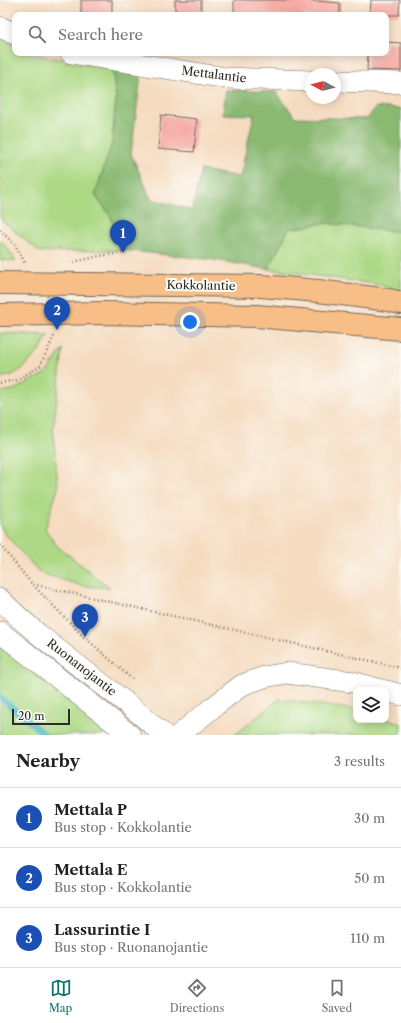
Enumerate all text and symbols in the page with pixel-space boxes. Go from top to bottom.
search box [12,12,389,56]
icon: search [26,23,48,45]
text: Search here [58,25,143,44]
street label: Mettalantie [181,63,248,85]
north arrow [305,68,341,104]
pin: 1 [110,220,136,253]
street label: Kokkolantie [166,277,236,293]
pin: 2 [44,297,70,330]
your location [180,312,200,332]
pin: 3 [72,604,98,637]
street label: Ruonanojantie [44,635,120,699]
map controls [353,687,389,723]
button: layers [353,687,389,723]
scale bar [12,707,70,726]
text: 20 m [18,709,44,723]
text: Nearby [16,751,80,771]
text: 3 results [334,753,385,769]
text: Mettala P [54,800,127,819]
text: 1 [26,810,32,826]
text: 30 m [354,810,385,826]
text: Bus stop · Kokkolantie [54,819,192,835]
text: Mettala E [54,860,128,879]
text: 2 [25,870,33,886]
text: 50 m [354,870,385,886]
text: Bus stop · Kokkolantie [54,879,192,895]
text: Lassurintie I [54,920,150,939]
text: 3 [25,930,33,946]
text: 110 m [350,930,385,946]
text: Bus stop · Ruonanojantie [54,939,208,955]
tab: Map [49,977,72,1015]
tab: Directions [170,977,224,1015]
tab: Saved [322,977,352,1015]

